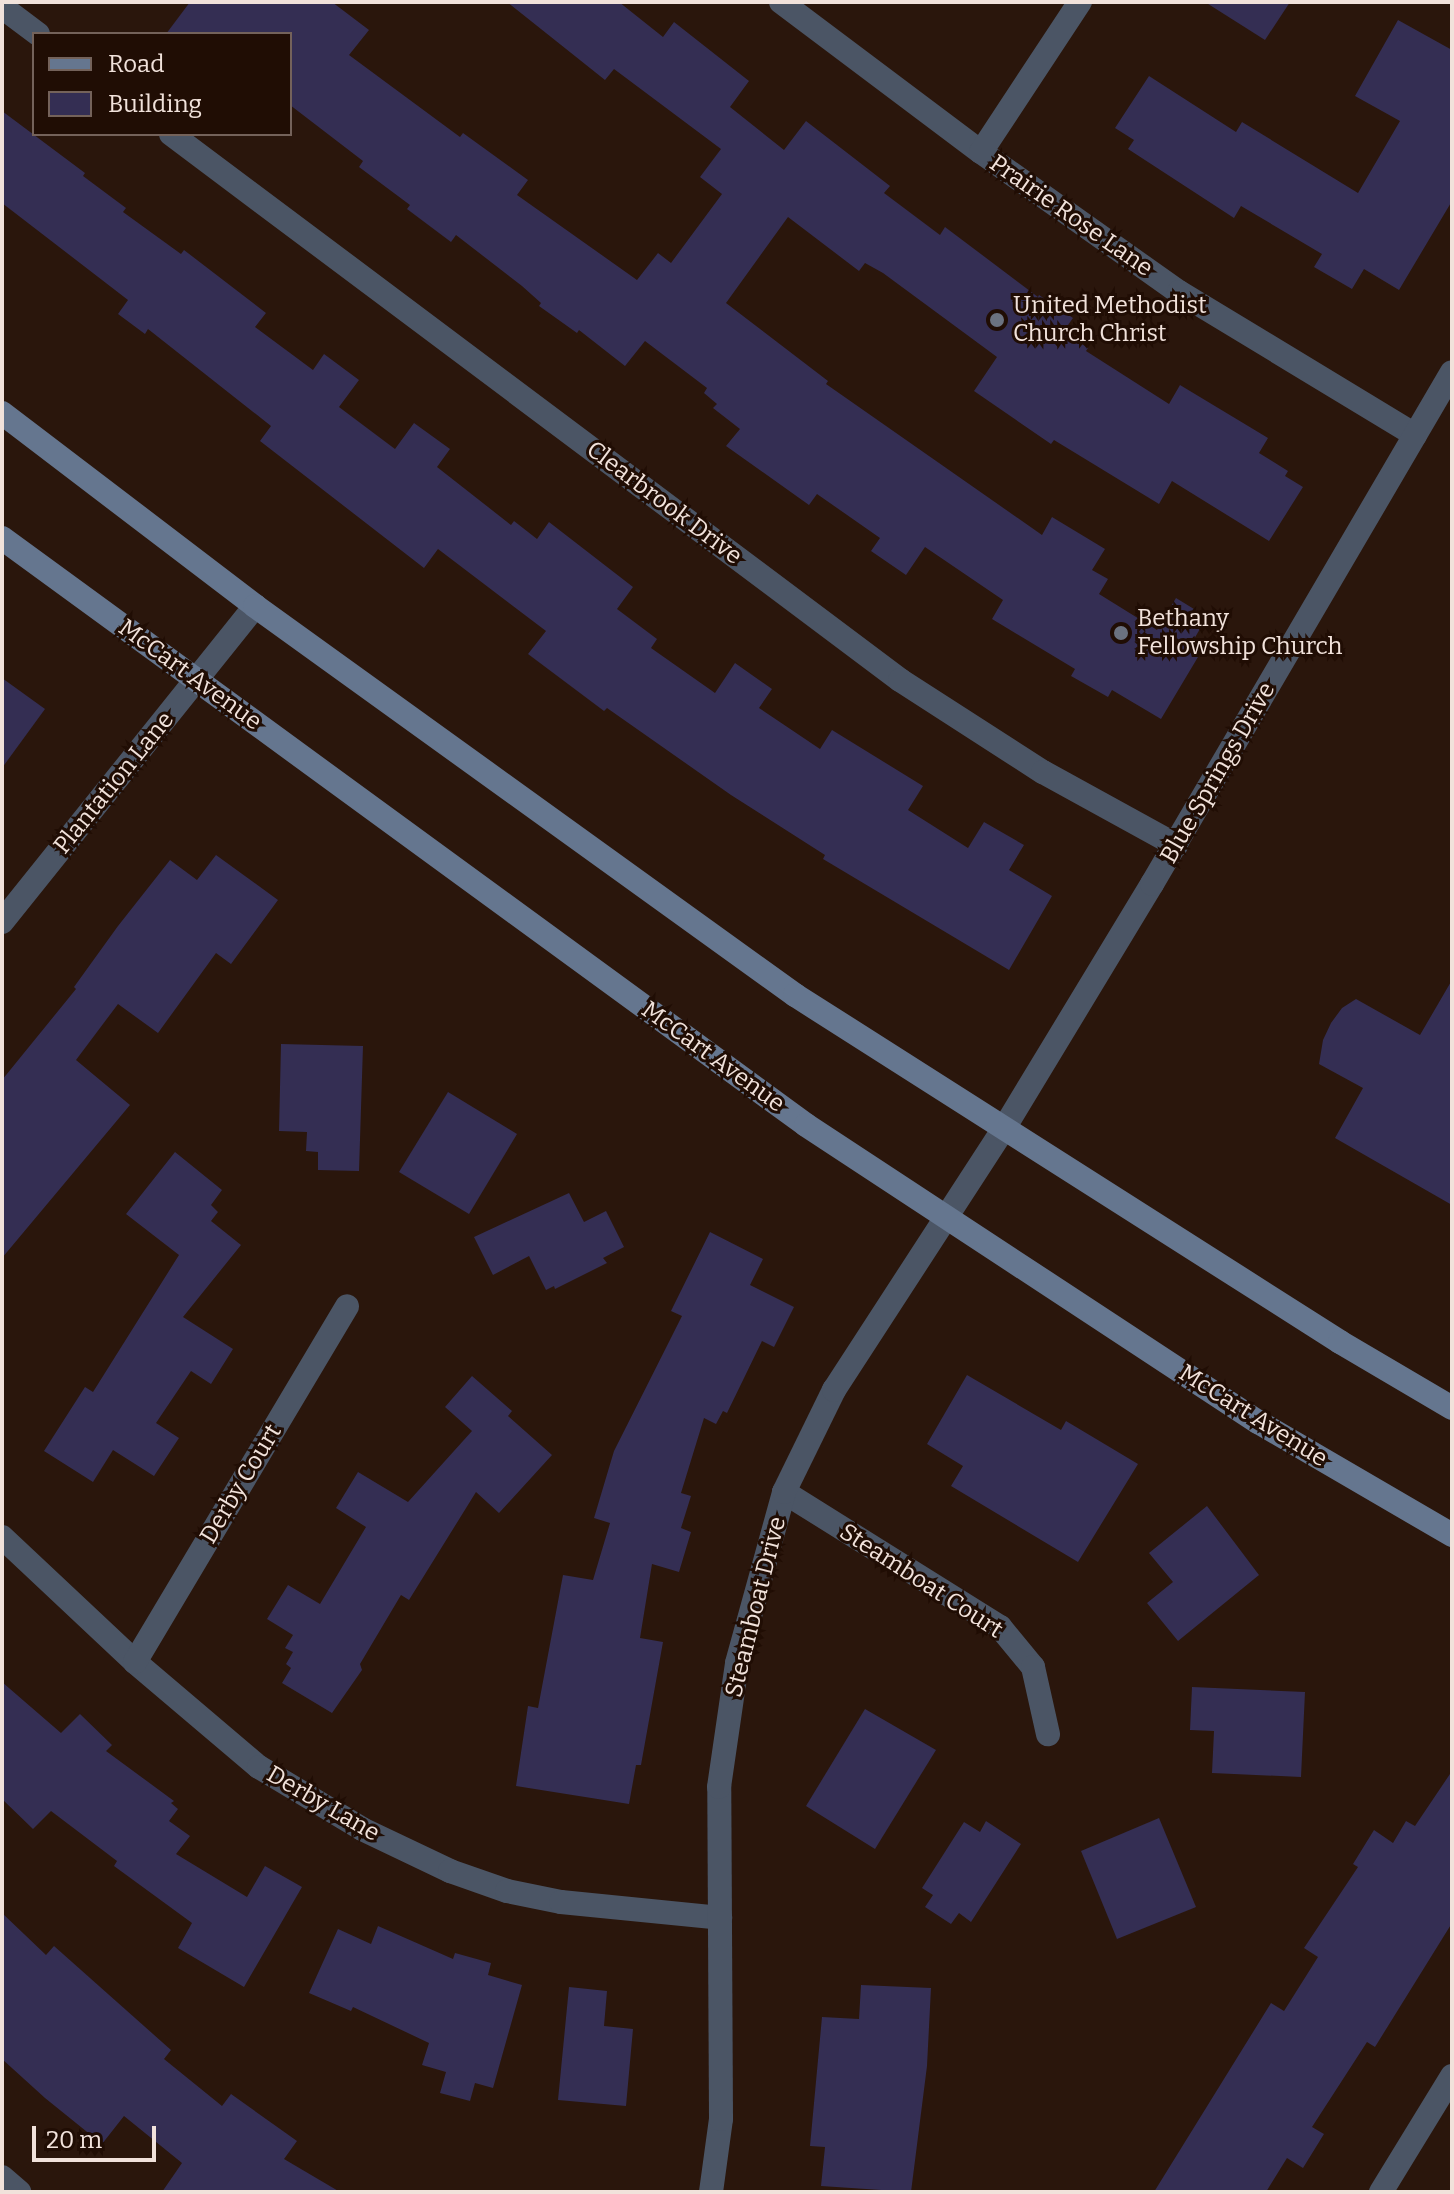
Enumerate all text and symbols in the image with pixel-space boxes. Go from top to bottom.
legend [32,32,292,136]
text: Road [108,50,164,78]
text: Building [108,90,202,118]
street label: Prairie Rose Lane [984,149,1158,283]
place label: United Methodist Church Christ [1013,292,1207,348]
marker: United Methodist Church Christ [988,311,1006,329]
street label: Clearbrook Drive [581,435,747,571]
place label: Bethany Fellowship Church [1137,605,1342,661]
street label: McCart Avenue [113,613,267,737]
marker: Bethany Fellowship Church [1112,624,1130,642]
street label: Blue Springs Drive [1155,677,1281,869]
street label: Plantation Lane [48,706,180,860]
street label: McCart Avenue [636,995,790,1119]
street label: McCart Avenue [1173,1359,1333,1473]
street label: Derby Court [194,1419,288,1549]
street label: Steamboat Drive [720,1514,792,1700]
street label: Steamboat Court [834,1518,1008,1644]
street label: Derby Lane [261,1760,385,1848]
scale bar [36,2110,160,2160]
text: 20 m [46,2126,102,2154]

